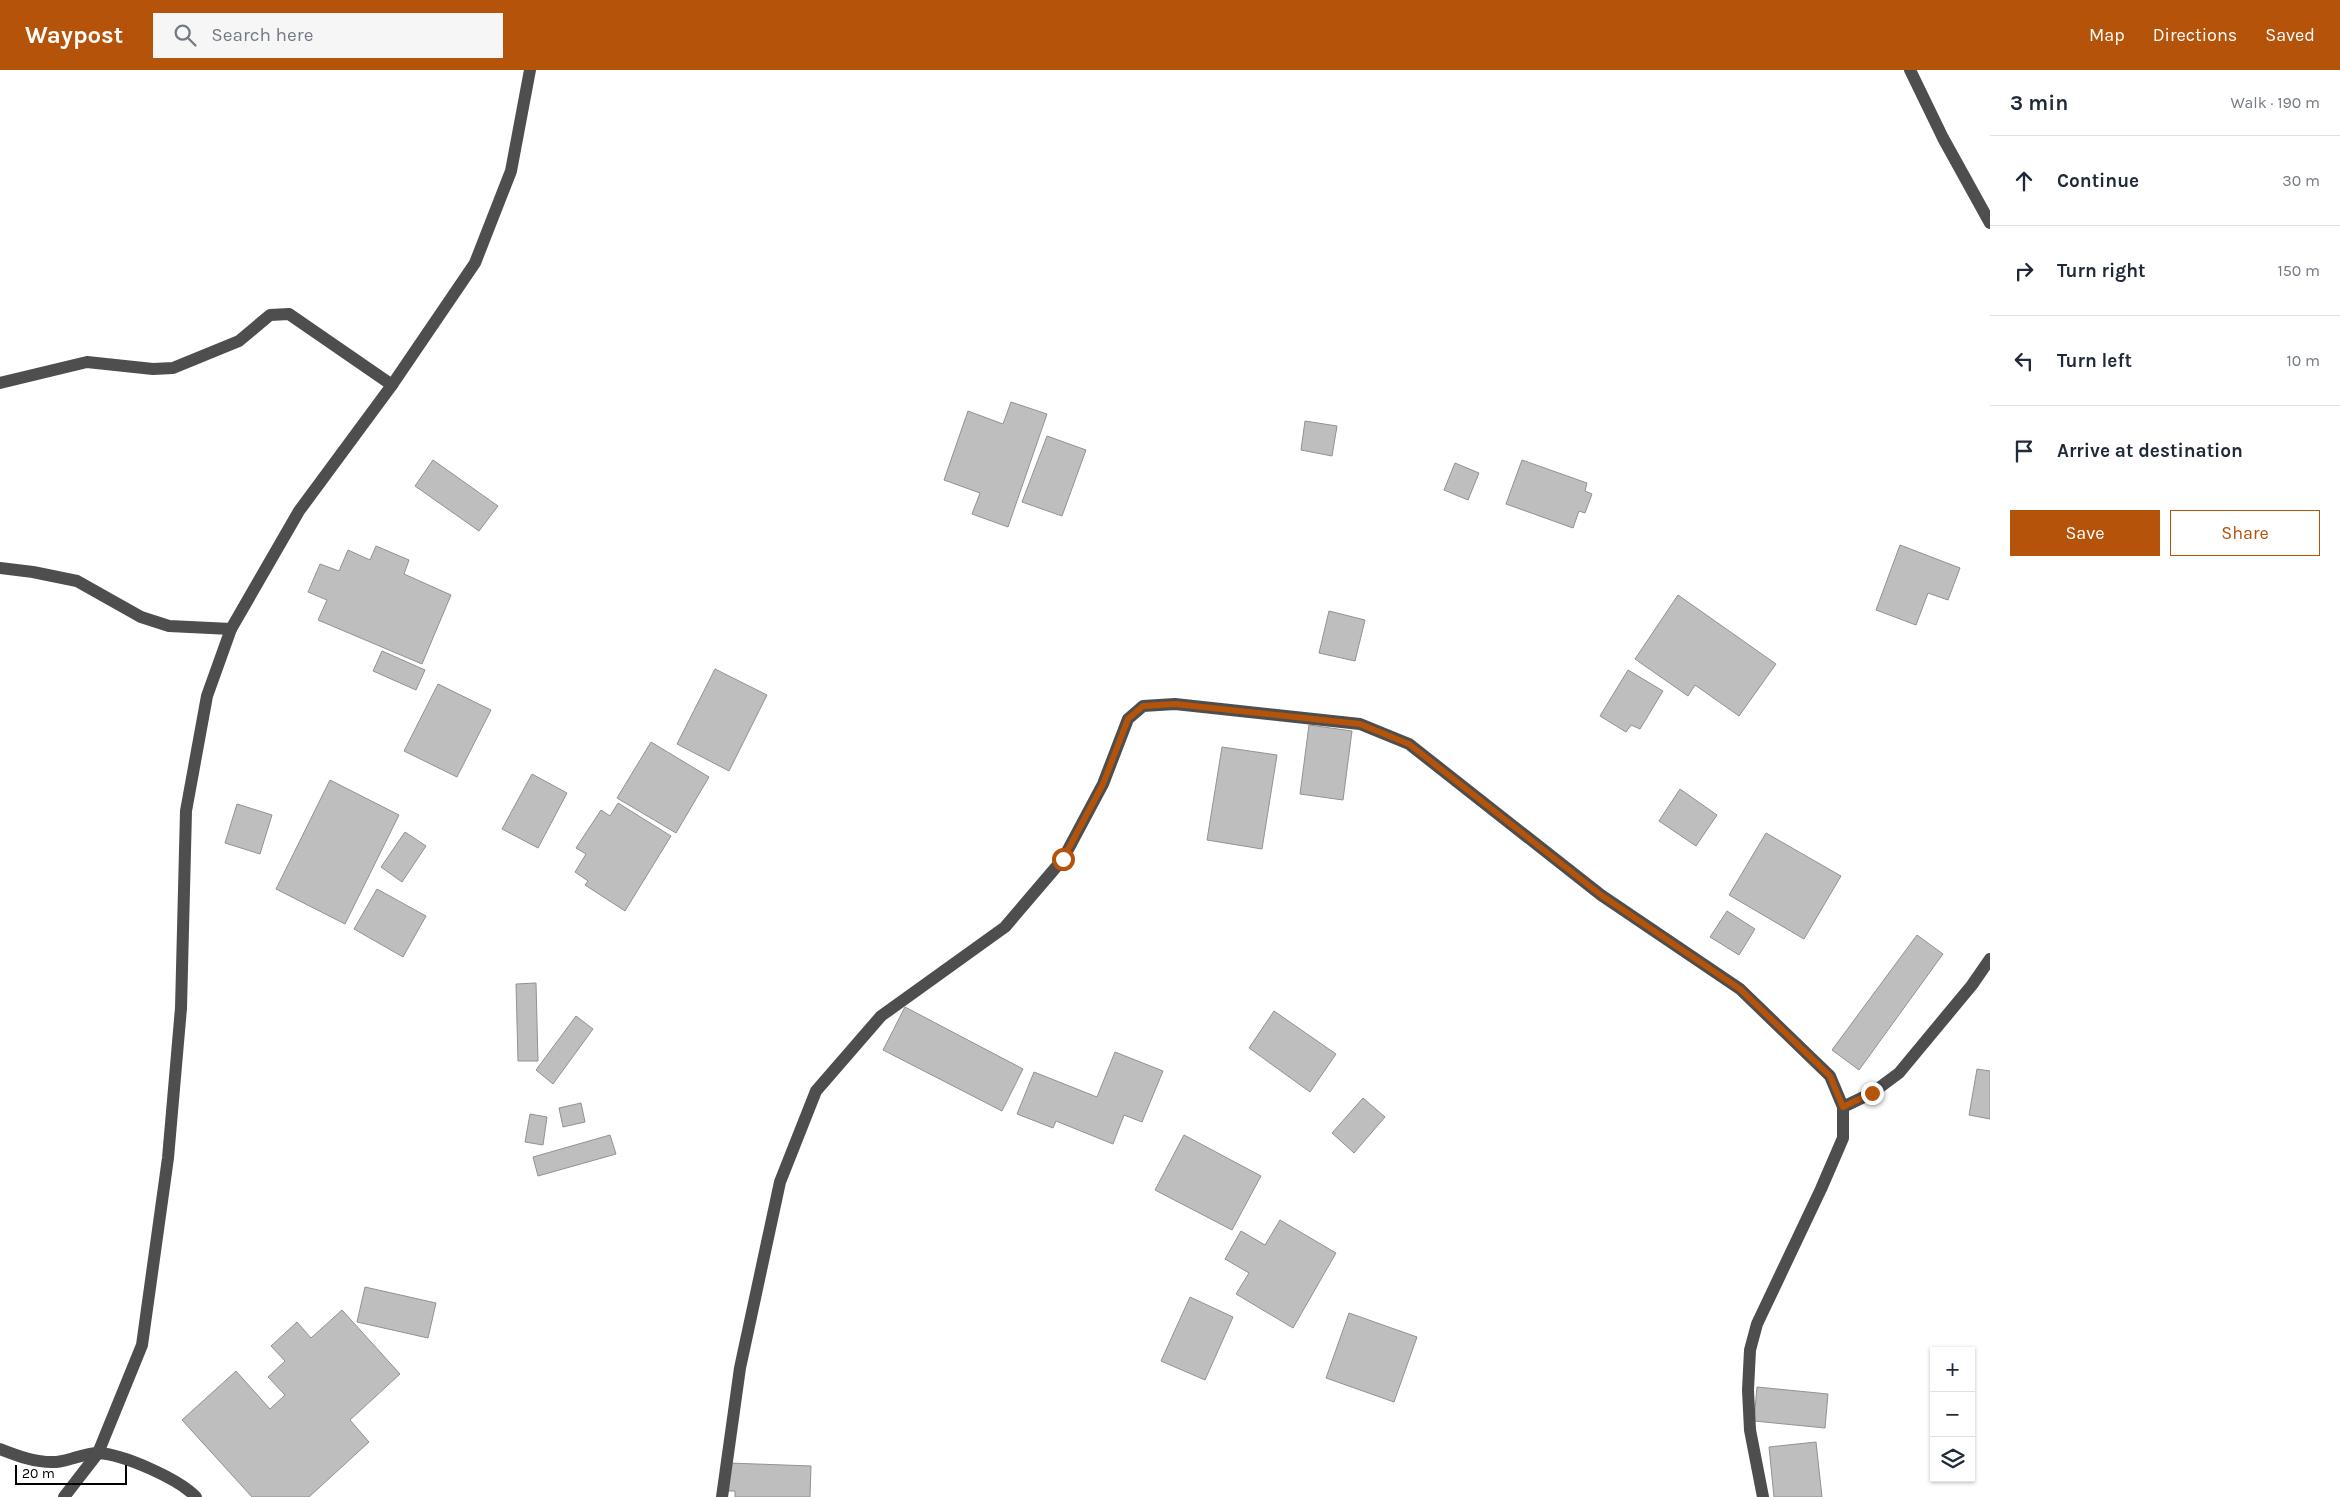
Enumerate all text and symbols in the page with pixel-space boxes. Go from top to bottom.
search box [153,13,503,58]
text: Waypost [25,21,123,49]
icon: search [171,21,199,49]
text: Search here [211,24,313,46]
text: Map [2089,24,2125,46]
text: Directions [2153,24,2237,46]
text: Saved [2265,24,2315,46]
text: 3 min [2010,91,2068,115]
text: Walk · 190 m [2231,93,2320,112]
icon: ahead [2010,167,2038,195]
text: Continue [2057,170,2139,192]
text: 30 m [2282,171,2320,190]
icon: right [2010,257,2038,285]
text: Turn right [2057,260,2146,282]
text: 150 m [2277,261,2320,280]
icon: left [2010,347,2038,375]
text: Turn left [2057,350,2132,372]
text: 10 m [2286,351,2320,370]
icon: arrive [2010,437,2038,465]
text: Arrive at destination [2057,440,2243,462]
button: Save [2010,510,2160,556]
button: Share [2170,510,2320,556]
route start [1052,848,1075,871]
route end [1861,1082,1884,1105]
map controls [1930,1347,1975,1482]
button: + [1930,1347,1975,1392]
button: − [1930,1392,1975,1437]
button: layers [1930,1437,1975,1482]
scale bar [15,1462,128,1485]
text: 20 m [22,1465,55,1482]

